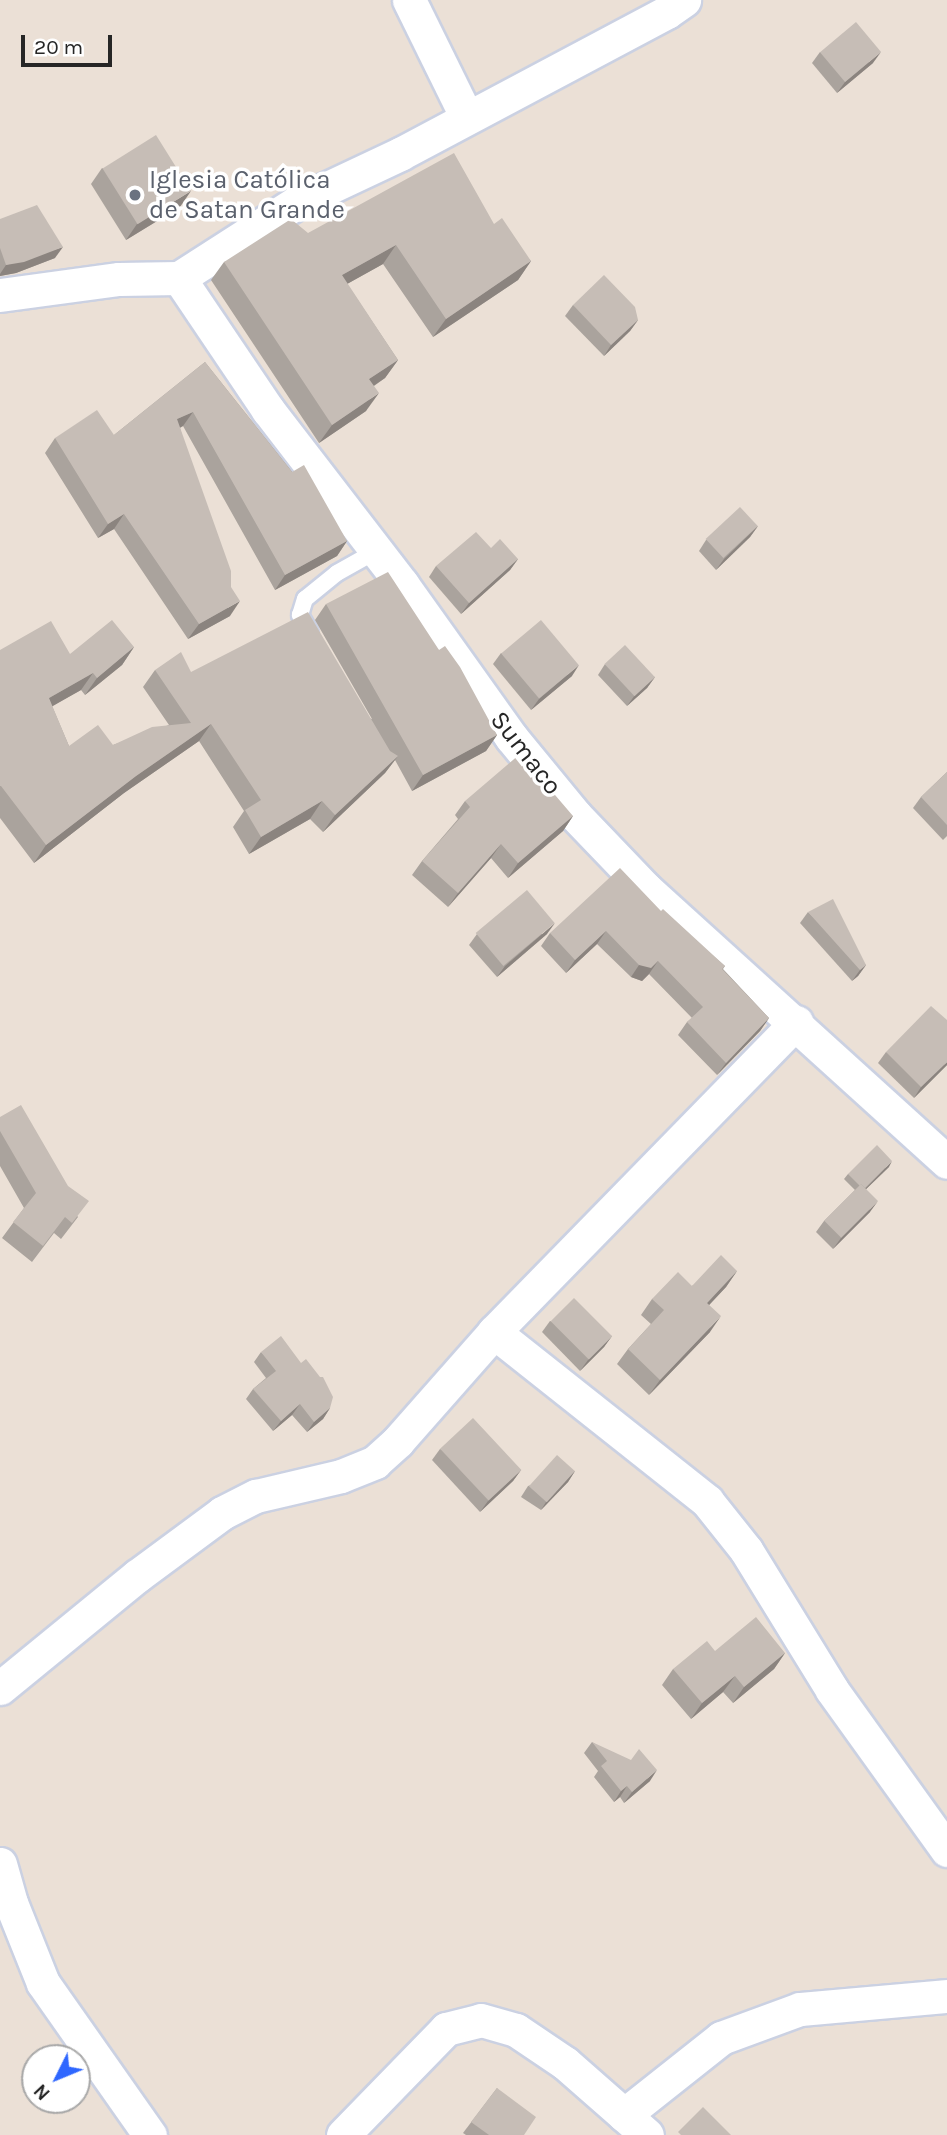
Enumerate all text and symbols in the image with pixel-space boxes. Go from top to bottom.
scale bar [24,21,116,65]
text: 20 m [34,35,83,59]
place label: Iglesia Católica de Satan Grande [149,164,345,226]
marker: Iglesia Católica de Satan Grande [127,187,143,203]
street label: Sumaco [484,705,568,801]
north arrow [21,2044,91,2114]
text: N [29,2079,55,2104]

